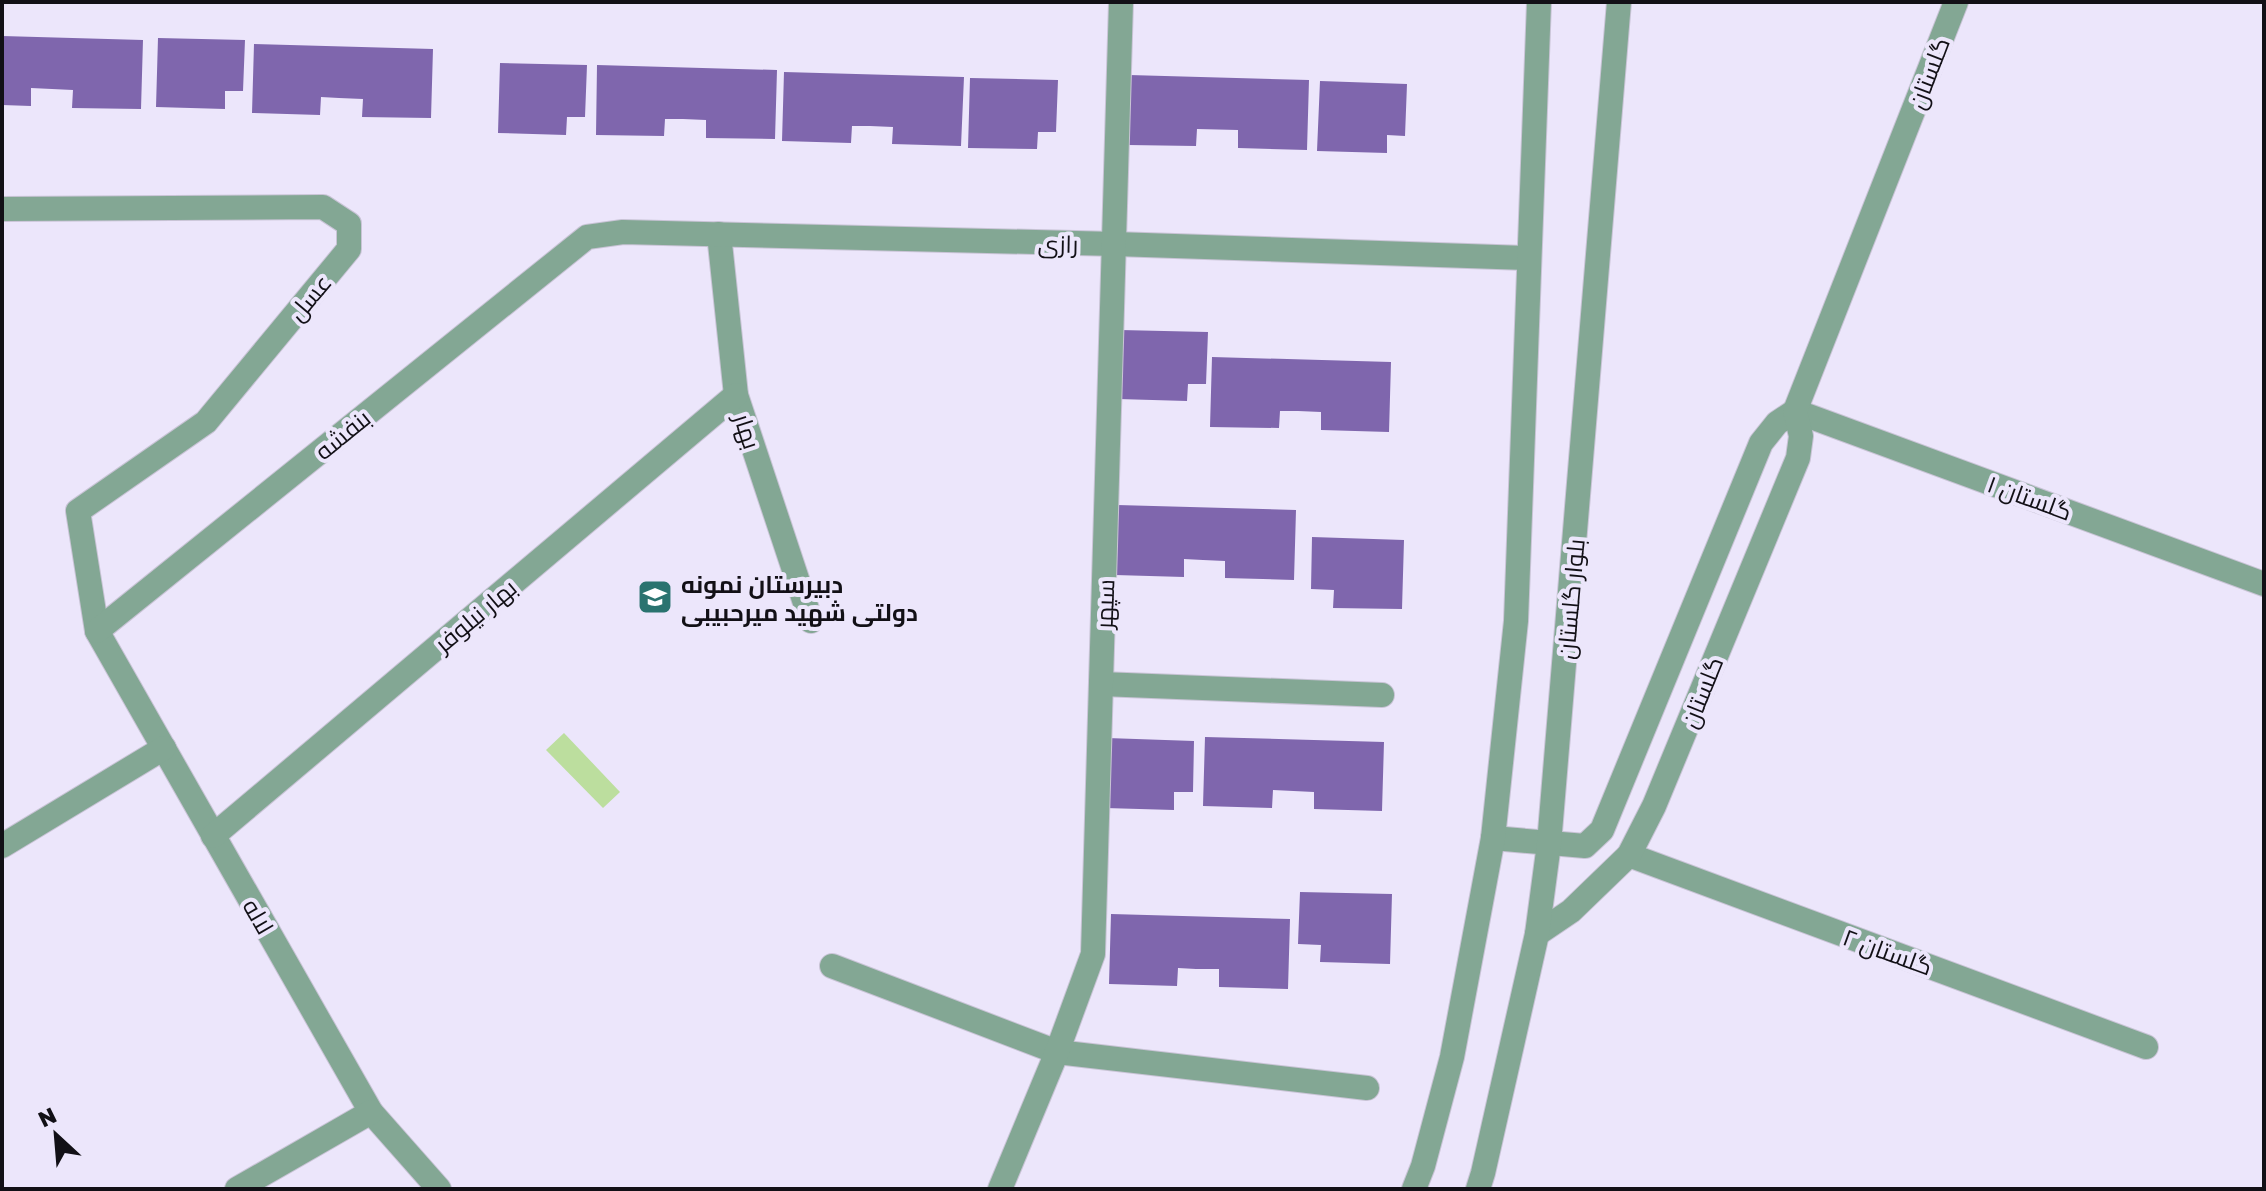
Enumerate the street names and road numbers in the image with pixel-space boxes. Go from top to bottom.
street label: گلستان [1901,33,1956,113]
street label: رازی [1037,228,1079,259]
street label: عسل [281,268,337,327]
street label: بنفشه [308,403,376,465]
street label: بهار [727,408,767,453]
street label: گلستان ۱ [1983,468,2076,527]
street label: بلوار گلستان [1550,538,1591,660]
street label: بهار نیلوفر [427,572,523,660]
street label: سپهر [1089,579,1121,632]
street label: گلستان [1674,652,1729,732]
street label: لاله [237,893,281,939]
street label: گلستان ۲ [1839,921,1937,981]

